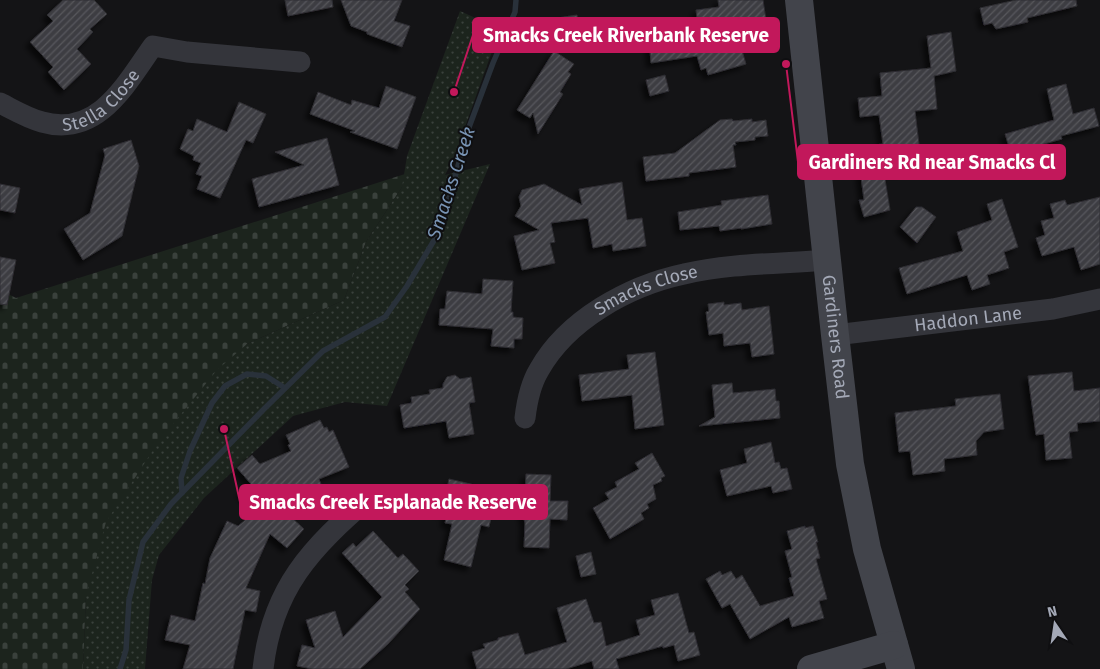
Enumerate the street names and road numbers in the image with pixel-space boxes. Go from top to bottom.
street label: Stella Close [61,65,145,136]
street label: Smacks Close [590,260,700,320]
street label: Gardiners Road [818,274,853,401]
street label: Haddon Lane [913,302,1023,336]

